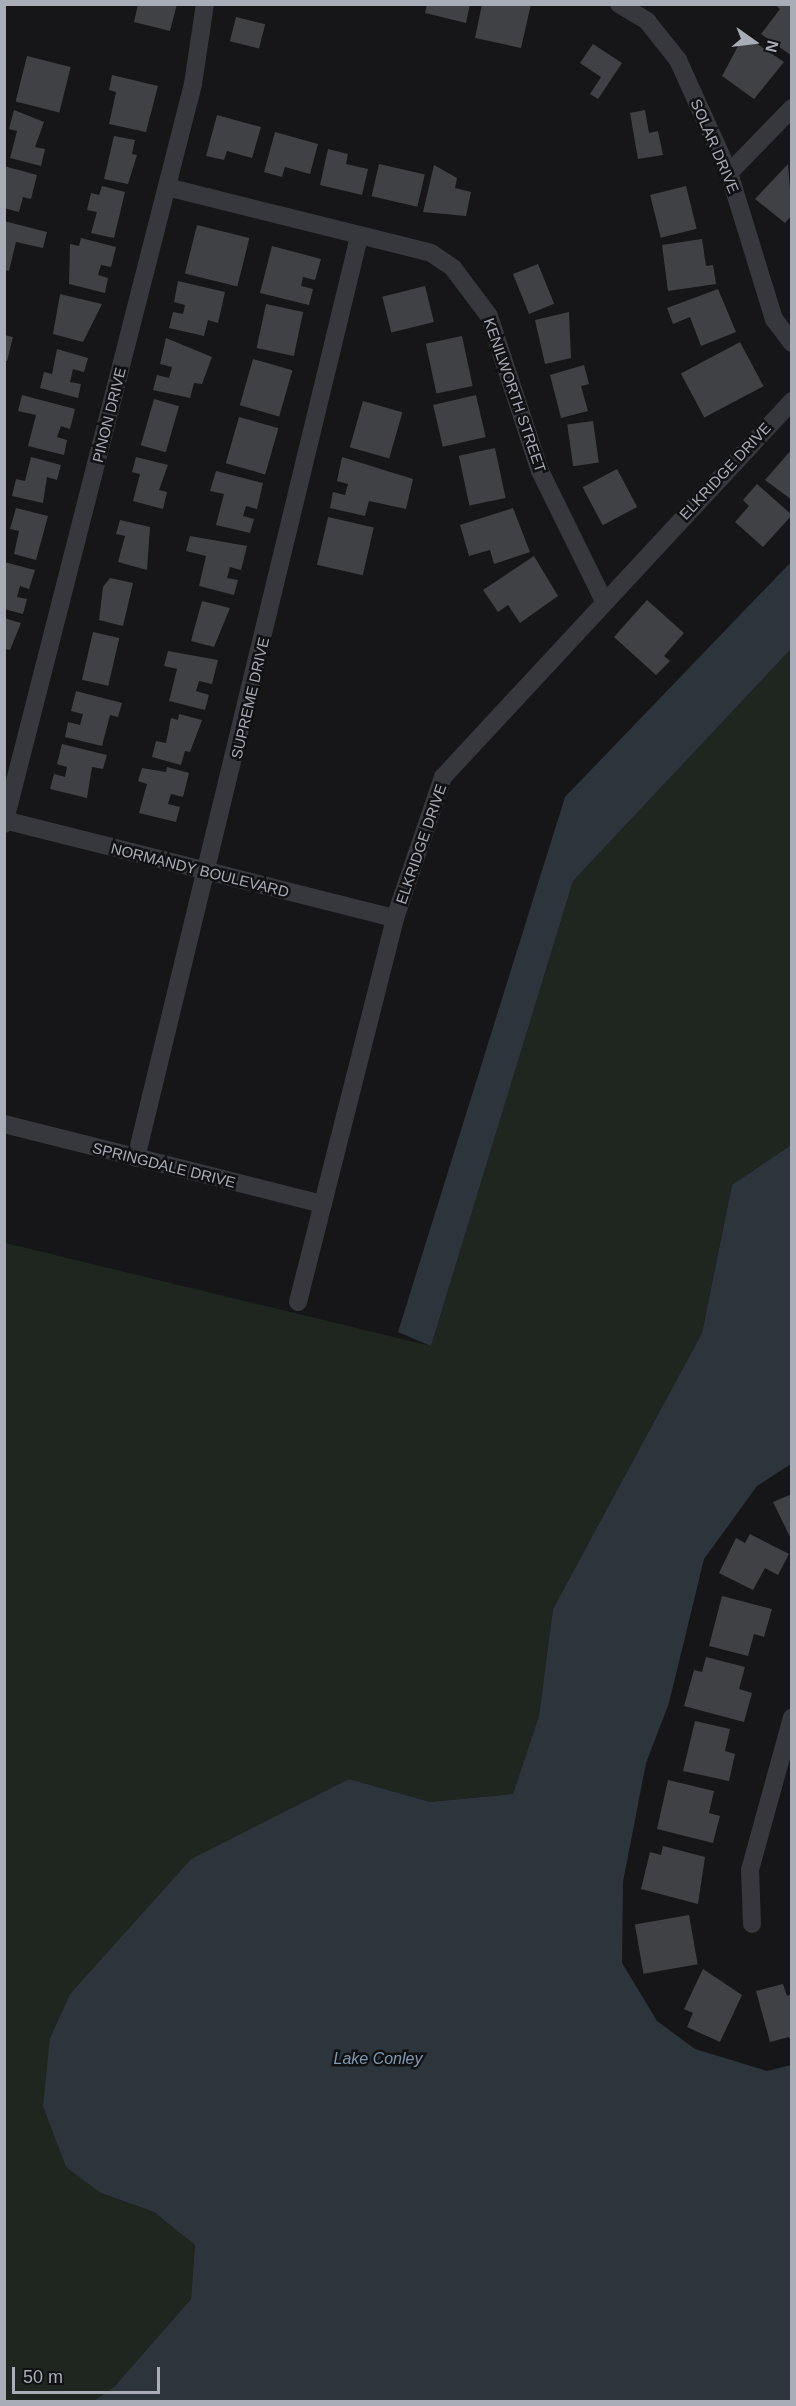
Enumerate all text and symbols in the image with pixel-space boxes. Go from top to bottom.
north arrow [724,12,784,72]
text: N [762,39,782,54]
street label: SOLAR DRIVE [687,96,743,196]
street label: KENILWORTH STREET [480,316,550,474]
street label: PINON DRIVE [88,366,130,464]
street label: ELKRIDGE DRIVE [675,419,775,523]
street label: SUPREME DRIVE [227,635,273,761]
street label: ELKRIDGE DRIVE [392,782,450,906]
street label: NORMANDY BOULEVARD [109,839,291,901]
street label: SPRINGDALE DRIVE [91,1139,237,1191]
water label: Lake Conley [334,2049,422,2069]
scale bar [15,2355,164,2393]
text: 50 m [23,2367,63,2387]

